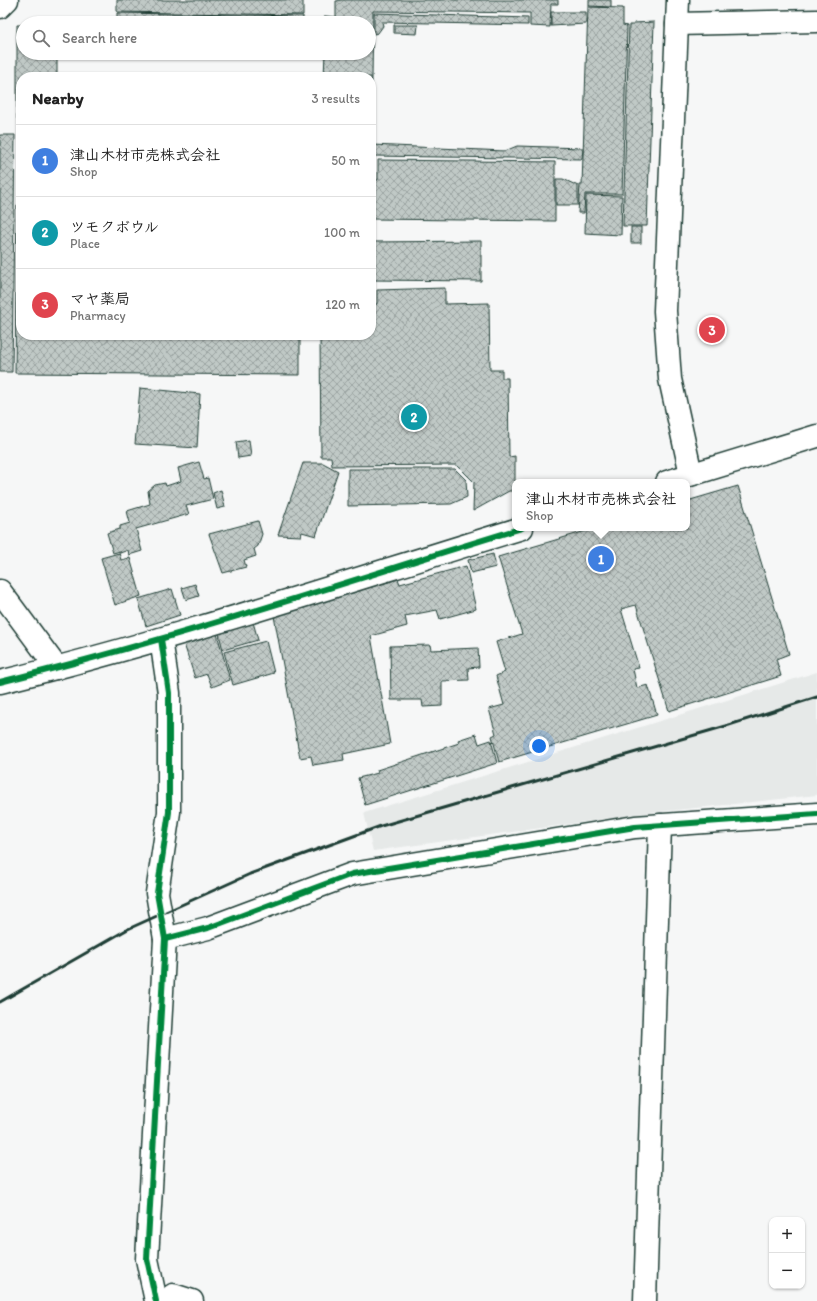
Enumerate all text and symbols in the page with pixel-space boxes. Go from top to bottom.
search box [16,16,376,60]
icon: search [30,27,52,49]
text: Search here [62,29,137,47]
text: Nearby [32,88,84,108]
text: 3 results [311,91,360,106]
text: 津山木材市売株式会社 [70,146,220,164]
text: 1 [42,153,48,168]
text: 50 m [331,153,360,168]
text: Shop [70,164,97,179]
text: ツモクボウル [70,218,159,236]
text: 2 [42,225,48,240]
text: 100 m [324,225,360,240]
text: Place [70,236,100,251]
text: マヤ薬局 [70,290,130,308]
text: 3 [41,297,49,312]
text: 120 m [325,297,360,312]
text: Pharmacy [70,308,126,323]
pin: 3 [699,315,725,345]
pin: 2 [401,402,427,432]
popup [512,479,690,531]
text: 津山木材市売株式会社 [526,490,676,508]
text: Shop [526,508,553,523]
pin: 1 [588,544,614,574]
your location [529,736,549,756]
map controls [769,1217,805,1289]
button: + [769,1217,805,1253]
button: − [769,1253,805,1289]

